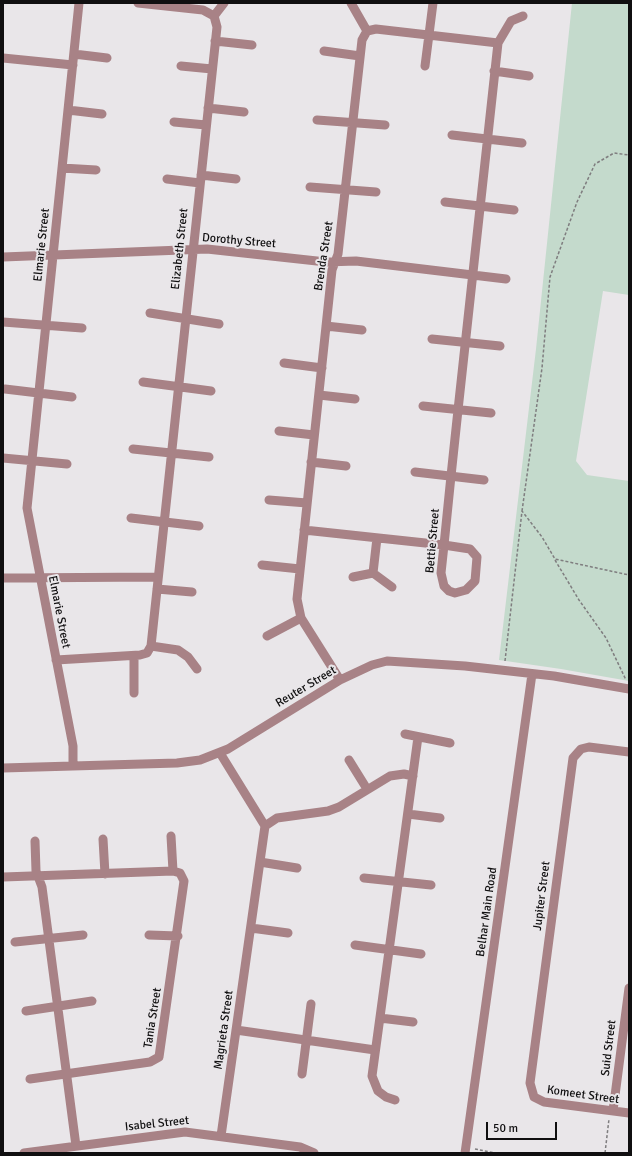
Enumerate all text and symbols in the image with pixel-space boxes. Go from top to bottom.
street label: Elmarie Street [31,208,53,282]
street label: Elizabeth Street [169,208,191,290]
street label: Brenda Street [311,220,337,292]
street label: Dorothy Street [201,231,277,251]
street label: Bettie Street [423,508,443,574]
street label: Elmarie Street [45,574,73,650]
street label: Reuter Street [273,663,339,711]
street label: Jupiter Street [531,860,553,932]
street label: Belhar Main Road [474,866,500,958]
street label: Tania Street [141,987,165,1049]
street label: Magrieta Street [211,989,237,1071]
street label: Suid Street [598,1019,620,1077]
street label: Komeet Street [546,1083,620,1107]
street label: Isabel Street [124,1113,190,1135]
scale bar [488,1114,559,1140]
text: 50 m [493,1121,518,1136]

